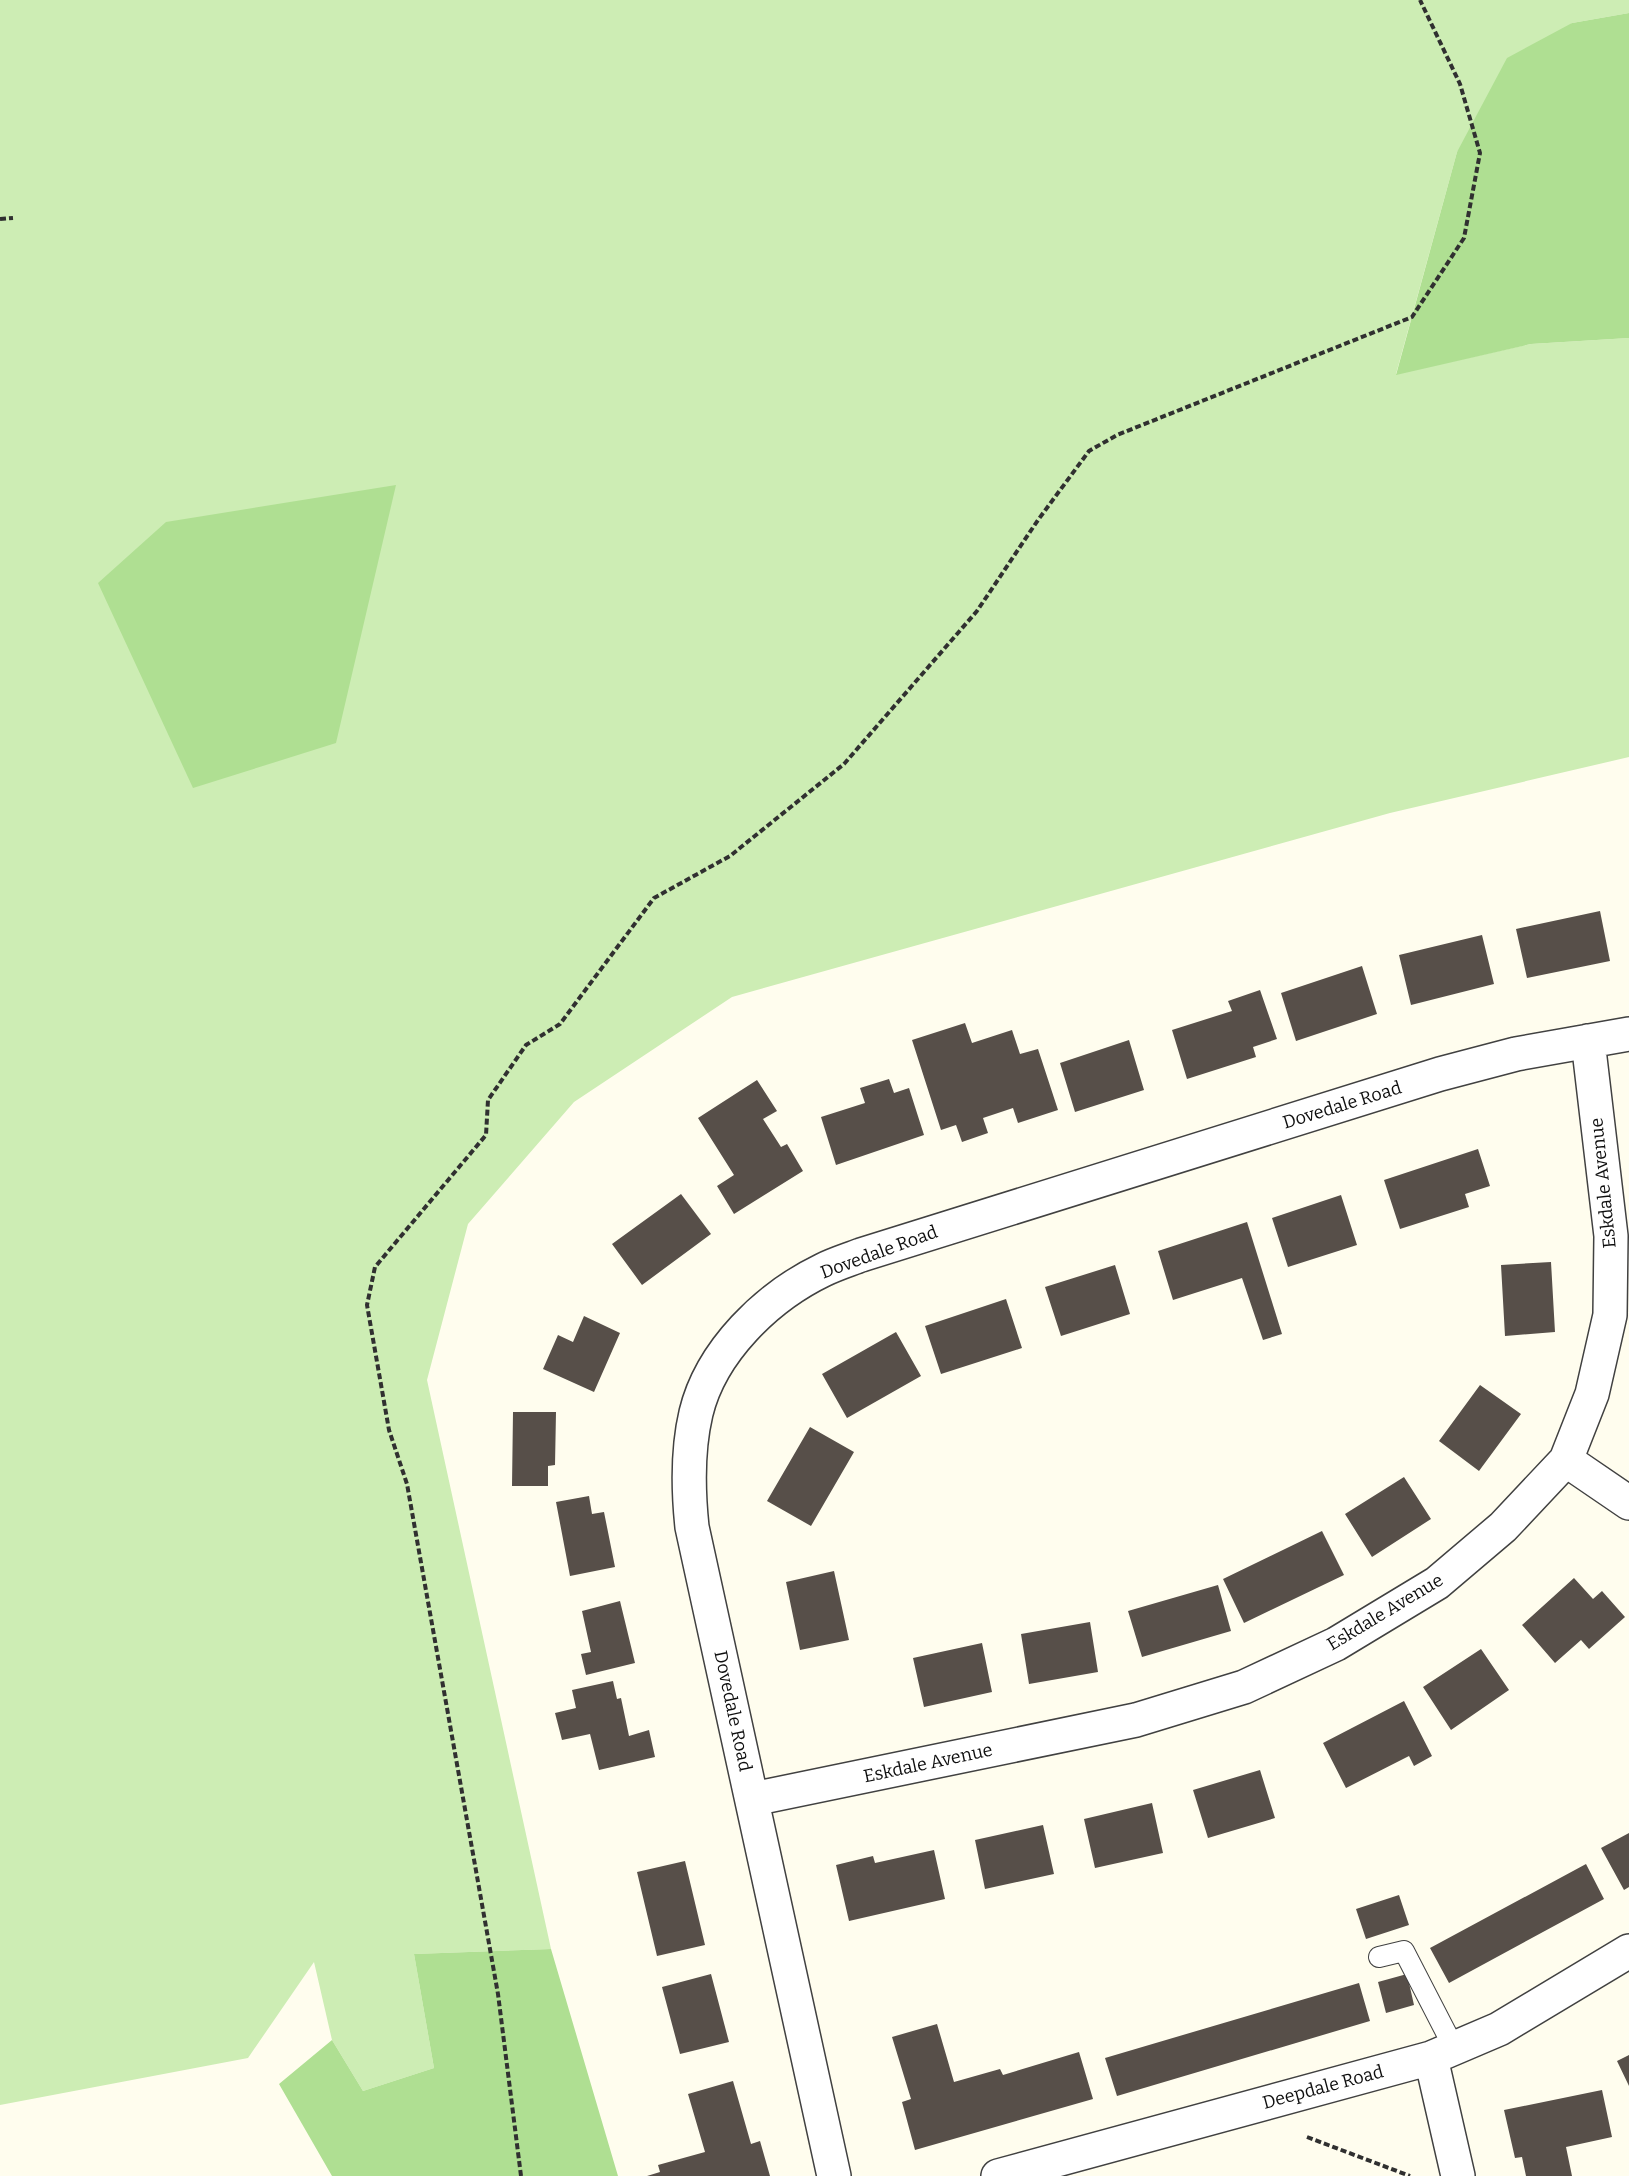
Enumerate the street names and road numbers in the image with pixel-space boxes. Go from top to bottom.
street label: Dovedale Road [1280,1076,1404,1134]
street label: Eskdale Avenue [1585,1117,1621,1249]
street label: Dovedale Road [817,1221,941,1283]
street label: Eskdale Avenue [1323,1569,1447,1655]
street label: Dovedale Road [709,1649,757,1774]
street label: Eskdale Avenue [862,1739,994,1787]
street label: Deepdale Road [1260,2060,1386,2114]

